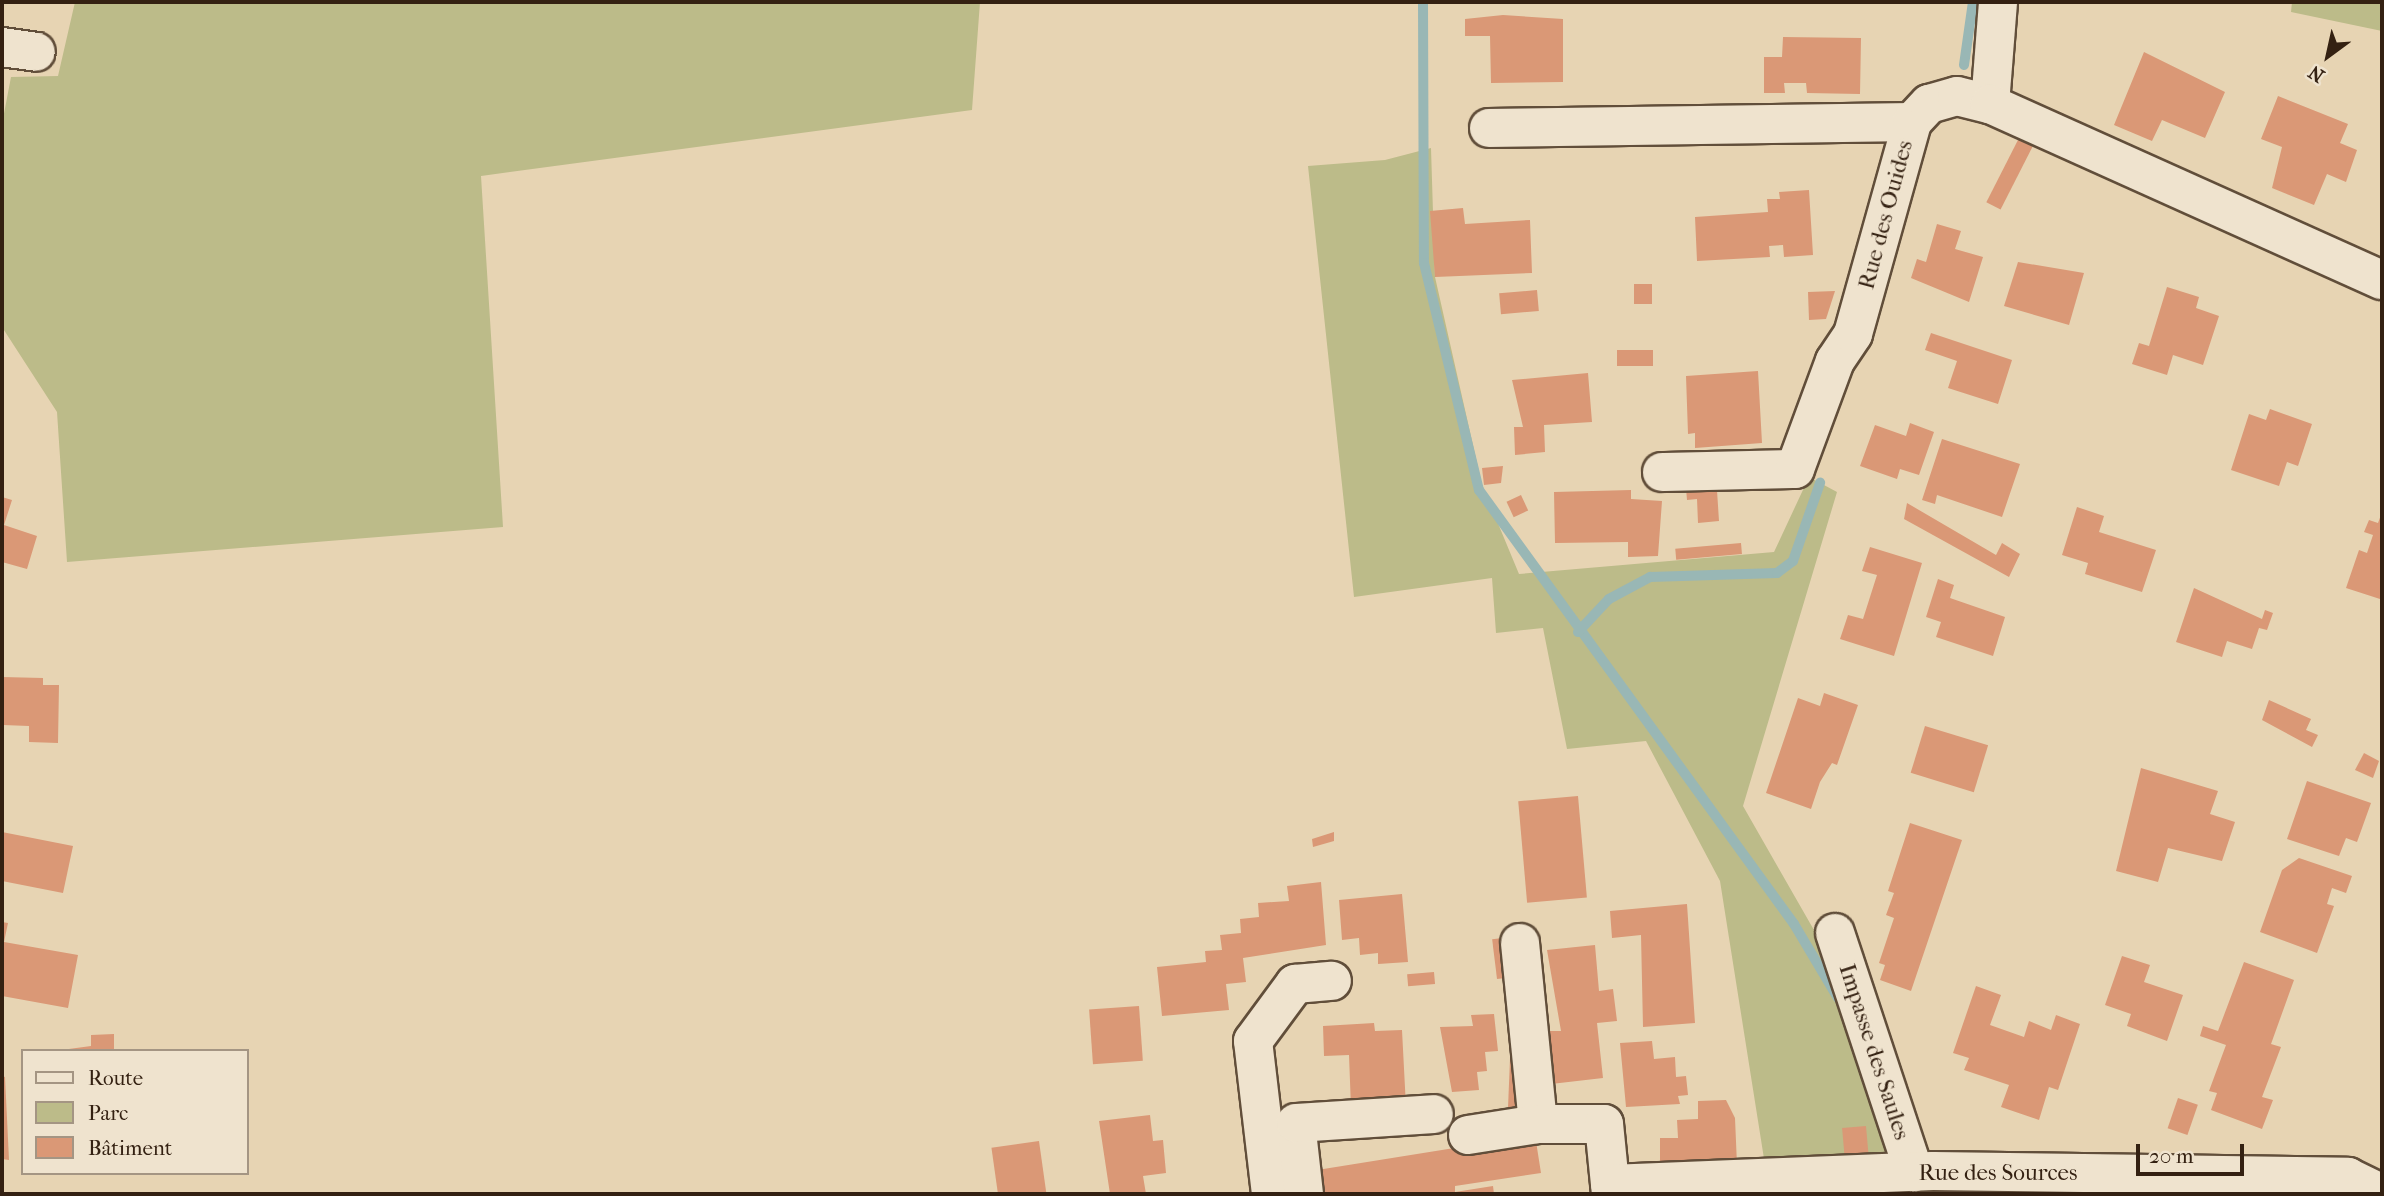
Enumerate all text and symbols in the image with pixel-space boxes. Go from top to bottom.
north arrow [2293,21,2363,91]
text: N [2305,60,2329,87]
street label: Rue des Ouides [1853,137,1919,293]
street label: Impasse des Saules [1833,961,1915,1143]
legend [21,1049,248,1175]
text: Route [88,1066,143,1090]
text: Parc [88,1101,128,1125]
scale bar [2139,1130,2248,1174]
text: Bâtiment [88,1136,172,1160]
text: 20 m [2149,1144,2193,1168]
street label: Rue des Sources [1919,1159,2077,1187]

